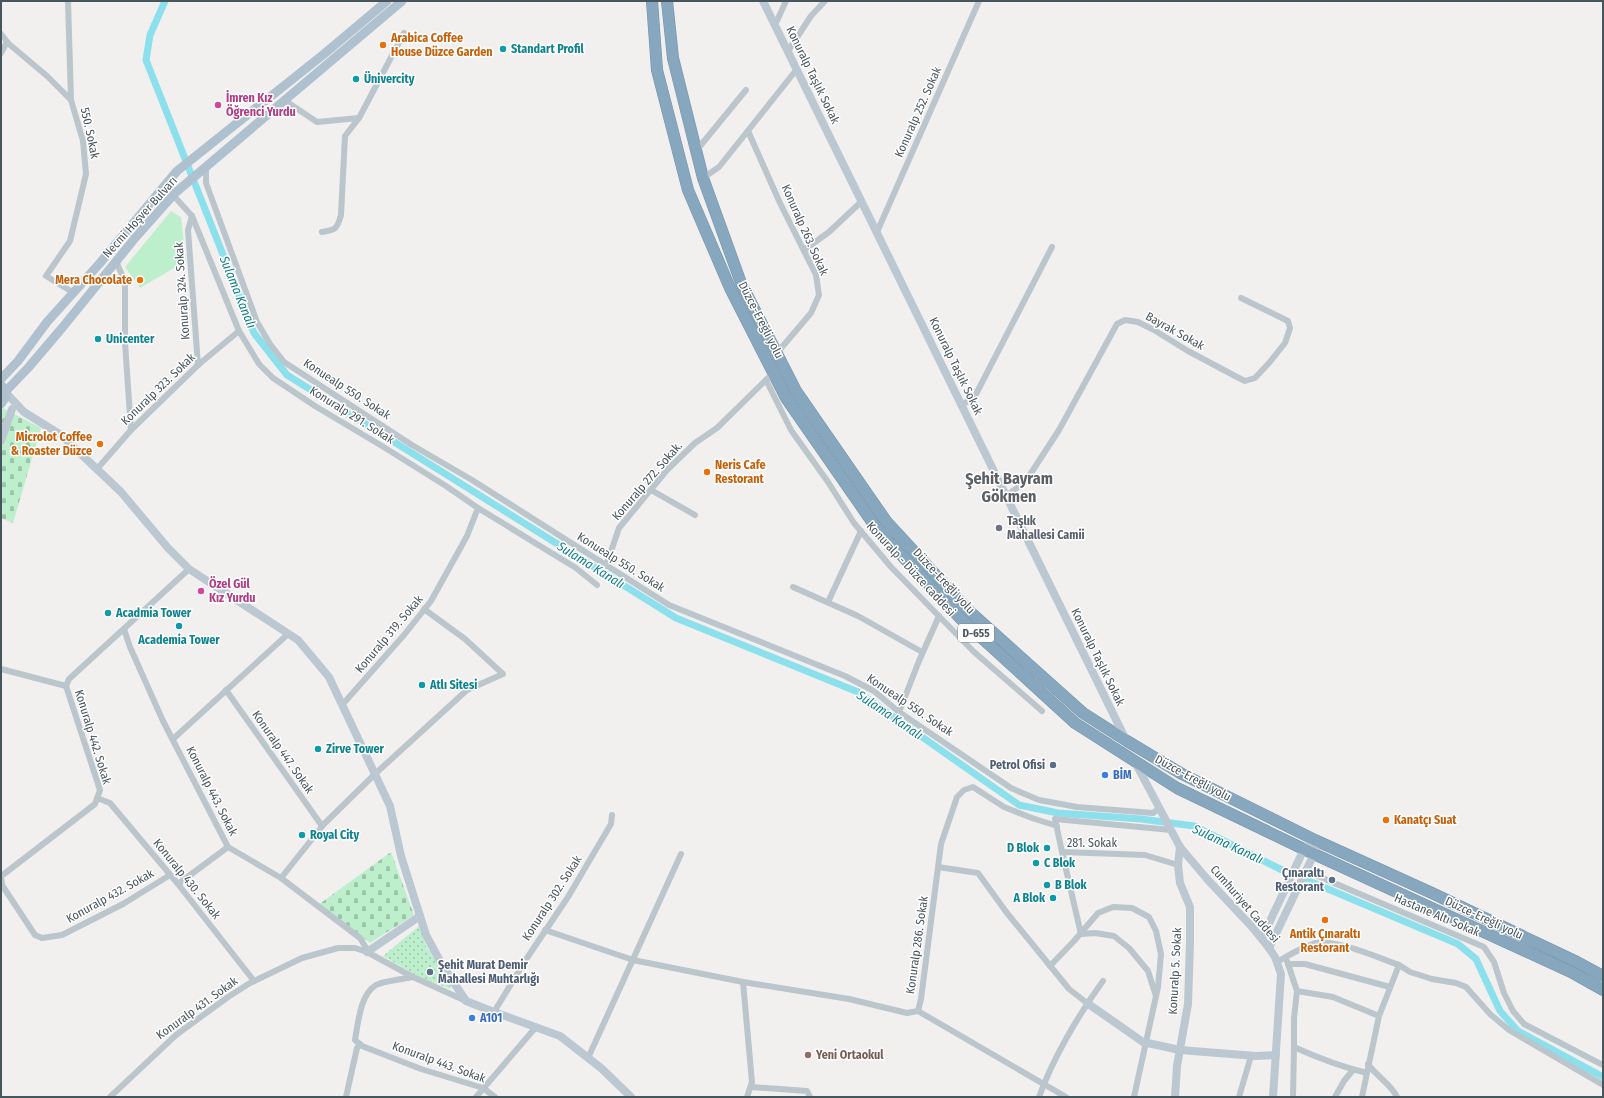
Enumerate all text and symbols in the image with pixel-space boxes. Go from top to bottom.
street label: Konuralp Taşlık Sokak [783,24,843,126]
place label: Arabica Coffee House Düzce Garden [390,31,493,59]
marker: Arabica Coffee House Düzce Garden [378,40,388,50]
place label: Standart Profil [511,42,585,56]
marker: Standart Profil [498,44,508,54]
street label: Konuralp 252. Sokak [892,64,944,159]
place label: Ünivercity [364,71,415,86]
marker: Ünivercity [351,74,361,84]
place label: İmren Kız Öğrenci Yurdu [226,90,296,119]
marker: İmren Kız Öğrenci Yurdu [213,100,223,110]
street label: 550. Sokak [78,106,102,160]
street label: Necmi Hoşver Bulvarı [100,174,180,260]
street label: Konuralp 263. Sokak [779,182,832,278]
street label: Konuralp 324. Sokak [172,241,192,340]
water label: Sulama Kanalı [216,253,259,330]
place label: Mera Chocolate [55,273,132,287]
marker: Mera Chocolate [135,275,145,285]
street label: Düzce-Ereğli yolu [736,279,786,361]
street label: Bayrak Sokak [1143,309,1207,353]
street label: Konuralp Taşlık Sokak [926,315,986,417]
place label: Unicenter [106,332,155,346]
marker: Unicenter [93,334,103,344]
street label: Konuralp 323. Sokak [118,350,198,428]
street label: Konuealp 550. Sokak [301,356,393,423]
street label: Konuralp 291. Sokak [307,383,397,447]
place label: Microlot Coffee & Roaster Düzce [11,430,92,458]
marker: Microlot Coffee & Roaster Düzce [95,439,105,449]
street label: Konuralp 272. Sokak. [609,439,685,523]
place label: Neris Cafe Restorant [715,458,766,486]
marker: Neris Cafe Restorant [702,467,712,477]
district label: Şehit Bayram Gökmen [965,469,1053,506]
place label: Taşlık Mahallesi Camii [1007,514,1085,542]
street label: Konuralp - Düzce caddesi [864,519,958,619]
marker: Taşlık Mahallesi Camii [994,523,1004,533]
street label: Konuealp 550. Sokak [575,529,668,595]
water label: Sulama Kanalı [554,538,627,592]
street label: Düzce-Ereğli yolu [910,545,978,617]
place label: Özel Gül Kız Yurdu [209,576,255,605]
marker: Özel Gül Kız Yurdu [196,586,206,596]
street label: Konuralp 319. Sokak [352,592,426,676]
place label: Acadmia Tower [115,606,192,620]
street label: Konuralp Taşlık Sokak [1068,606,1128,708]
marker: Acadmia Tower [103,608,113,618]
marker: Academia Tower [174,621,184,631]
road number: D-655 [958,624,994,642]
place label: Academia Tower [137,633,220,647]
street label: Konuealp 550. Sokak [864,671,956,739]
place label: Atlı Sitesi [429,678,477,692]
marker: Atlı Sitesi [417,680,427,690]
water label: Sulama Kanalı [853,687,926,743]
street label: Konuralp 442. Sokak [72,688,114,786]
street label: Konuralp 447. Sokak [249,708,317,796]
place label: Zirve Tower [326,742,384,756]
street label: Konuralp 443. Sokak [183,744,241,838]
marker: Zirve Tower [313,744,323,754]
street label: Düzce-Ereğli yolu [1153,752,1233,804]
place label: Petrol Ofisi [990,758,1045,772]
marker: Petrol Ofisi [1048,760,1058,770]
place label: BİM [1113,767,1132,782]
marker: BİM [1100,770,1110,780]
place label: Kanatçı Suat [1394,813,1457,828]
marker: Kanatçı Suat [1381,815,1391,825]
water label: Sulama Kanalı [1189,821,1266,867]
place label: Royal City [310,828,360,842]
marker: Royal City [297,830,307,840]
street label: Konuralp 430. Sokak [150,836,224,922]
street label: 281. Sokak [1067,836,1117,850]
place label: D Blok [1007,841,1040,855]
marker: D Blok [1042,843,1052,853]
street label: Konuralp 302. Sokak [519,853,585,943]
place label: C Blok [1044,856,1076,870]
marker: C Blok [1031,858,1041,868]
street label: Cumhuriyet Caddesi [1208,862,1282,946]
street label: Konuralp 432. Sokak [64,866,157,926]
place label: Çınaraltı Restorant [1275,866,1325,894]
marker: Çınaraltı Restorant [1327,875,1337,885]
place label: B Blok [1055,878,1088,892]
marker: B Blok [1042,880,1052,890]
place label: A Blok [1013,891,1046,905]
street label: Hastane Altı Sokak [1392,891,1482,939]
marker: A Blok [1048,893,1058,903]
street label: Düzce-Ereğli yolu [1443,894,1525,942]
street label: Konuralp 286. Sokak [903,895,931,995]
marker: Antik Çınaraltı Restorant [1320,915,1330,925]
street label: Konuralp 5. Sokak [1166,927,1184,1015]
place label: Antik Çınaraltı Restorant [1289,927,1360,955]
place label: Şehit Murat Demir Mahallesi Muhtarlığı [438,958,539,986]
marker: Şehit Murat Demir Mahallesi Muhtarlığı [425,967,435,977]
street label: Konuralp 431. Sokak [154,974,241,1042]
place label: A101 [479,1011,502,1025]
marker: A101 [467,1013,477,1023]
street label: Konuralp 443. Sokak [390,1039,488,1086]
place label: Yeni Ortaokul [815,1048,884,1062]
marker: Yeni Ortaokul [803,1050,813,1060]

